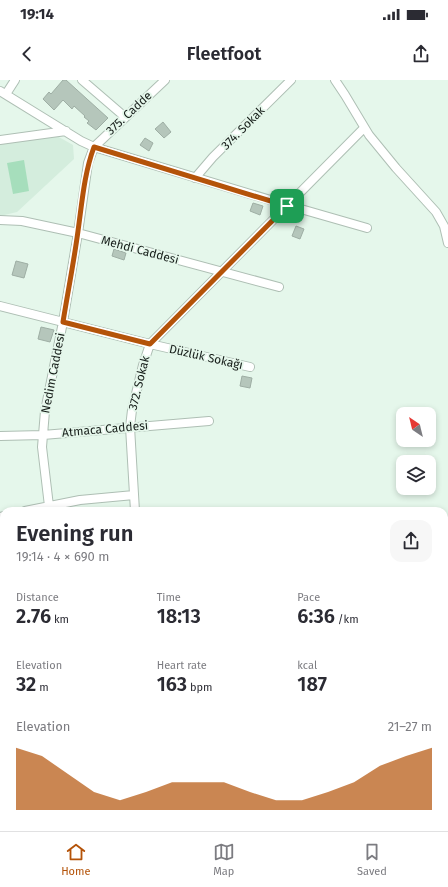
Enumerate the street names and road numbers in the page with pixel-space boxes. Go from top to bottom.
street label: 375. Cadde [103,88,155,138]
street label: 374. Sokak [218,103,268,153]
street label: Mehdi Caddesi [100,233,180,267]
street label: Nedim Caddesi [38,332,68,414]
street label: Düzlük Sokağı [168,342,244,372]
street label: 372. Sokak [126,354,153,412]
street label: Atmaca Caddesi [61,418,149,440]

